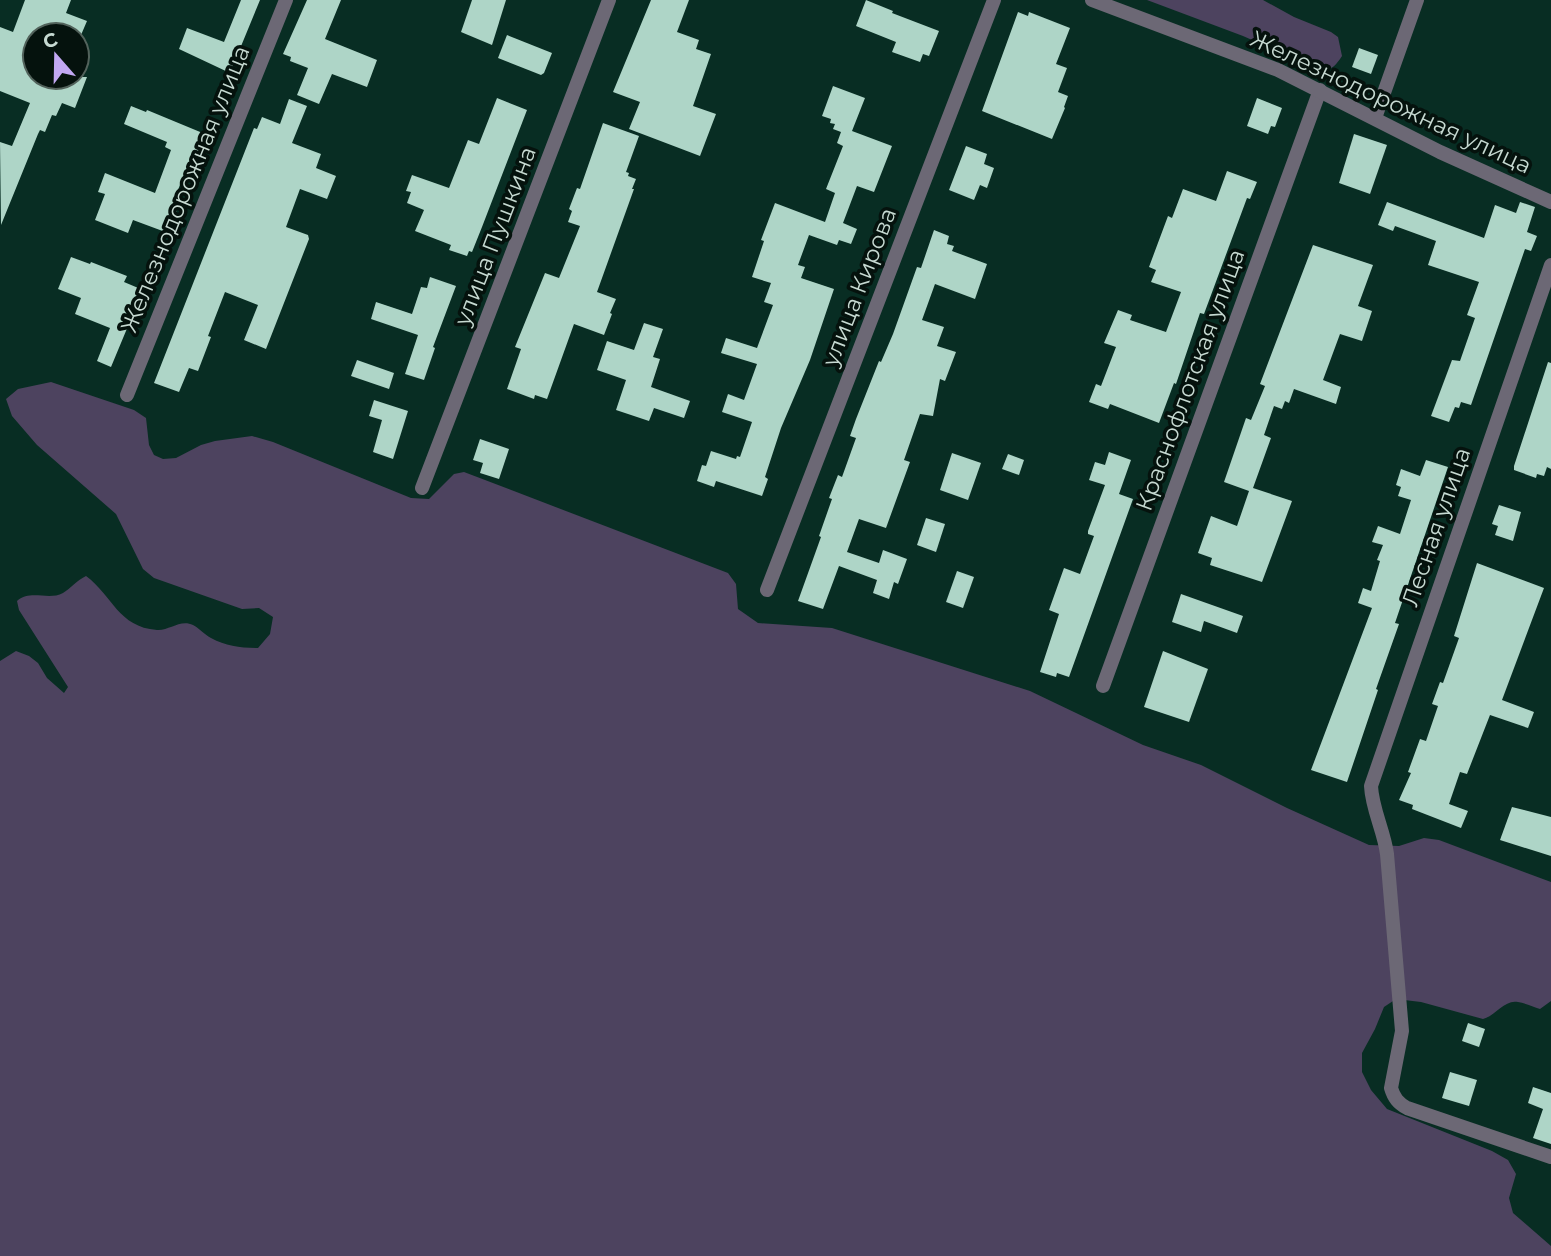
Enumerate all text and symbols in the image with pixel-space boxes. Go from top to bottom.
north arrow [21,21,91,91]
street label: Железнодорожная улица [1246,24,1536,180]
text: С [40,27,61,54]
street label: Железнодорожная улица [115,41,255,337]
street label: улица Пушкина [448,143,542,330]
street label: улица Кирова [816,204,902,371]
street label: Краснофлотская улица [1130,245,1250,515]
street label: Лесная улица [1396,444,1476,610]

